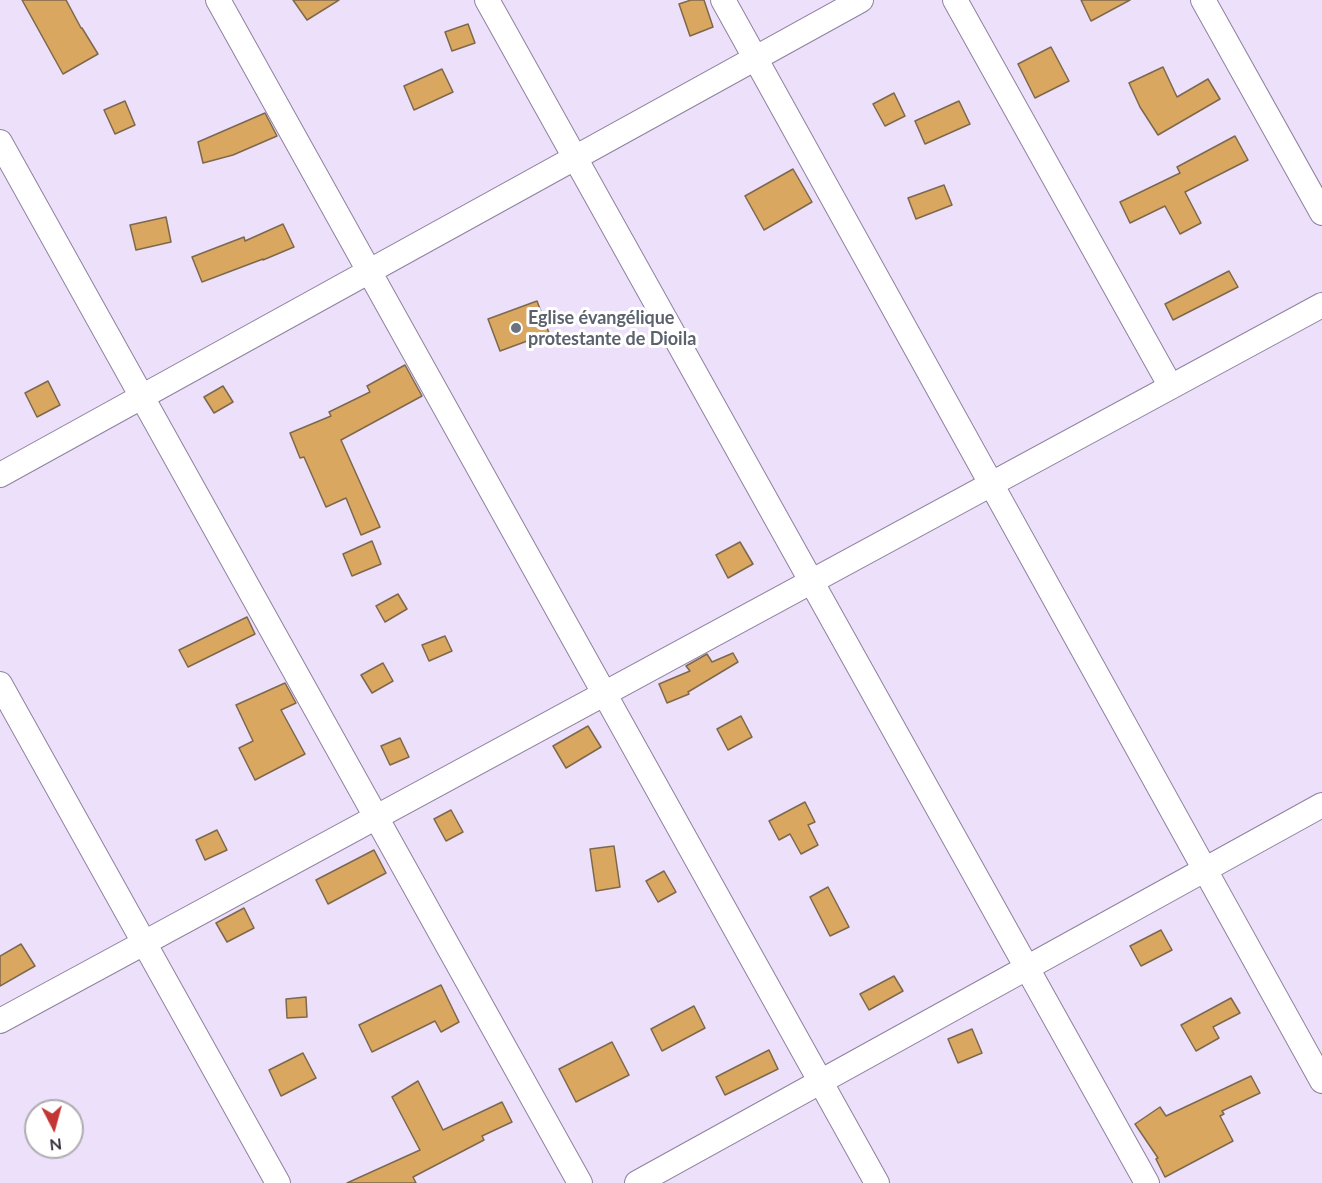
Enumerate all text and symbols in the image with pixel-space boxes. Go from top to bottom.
place label: Eglise évangélique protestante de Dioila [528,307,696,350]
marker: Eglise évangélique protestante de Dioila [509,321,523,335]
north arrow [24,1099,84,1159]
text: N [49,1135,63,1156]

